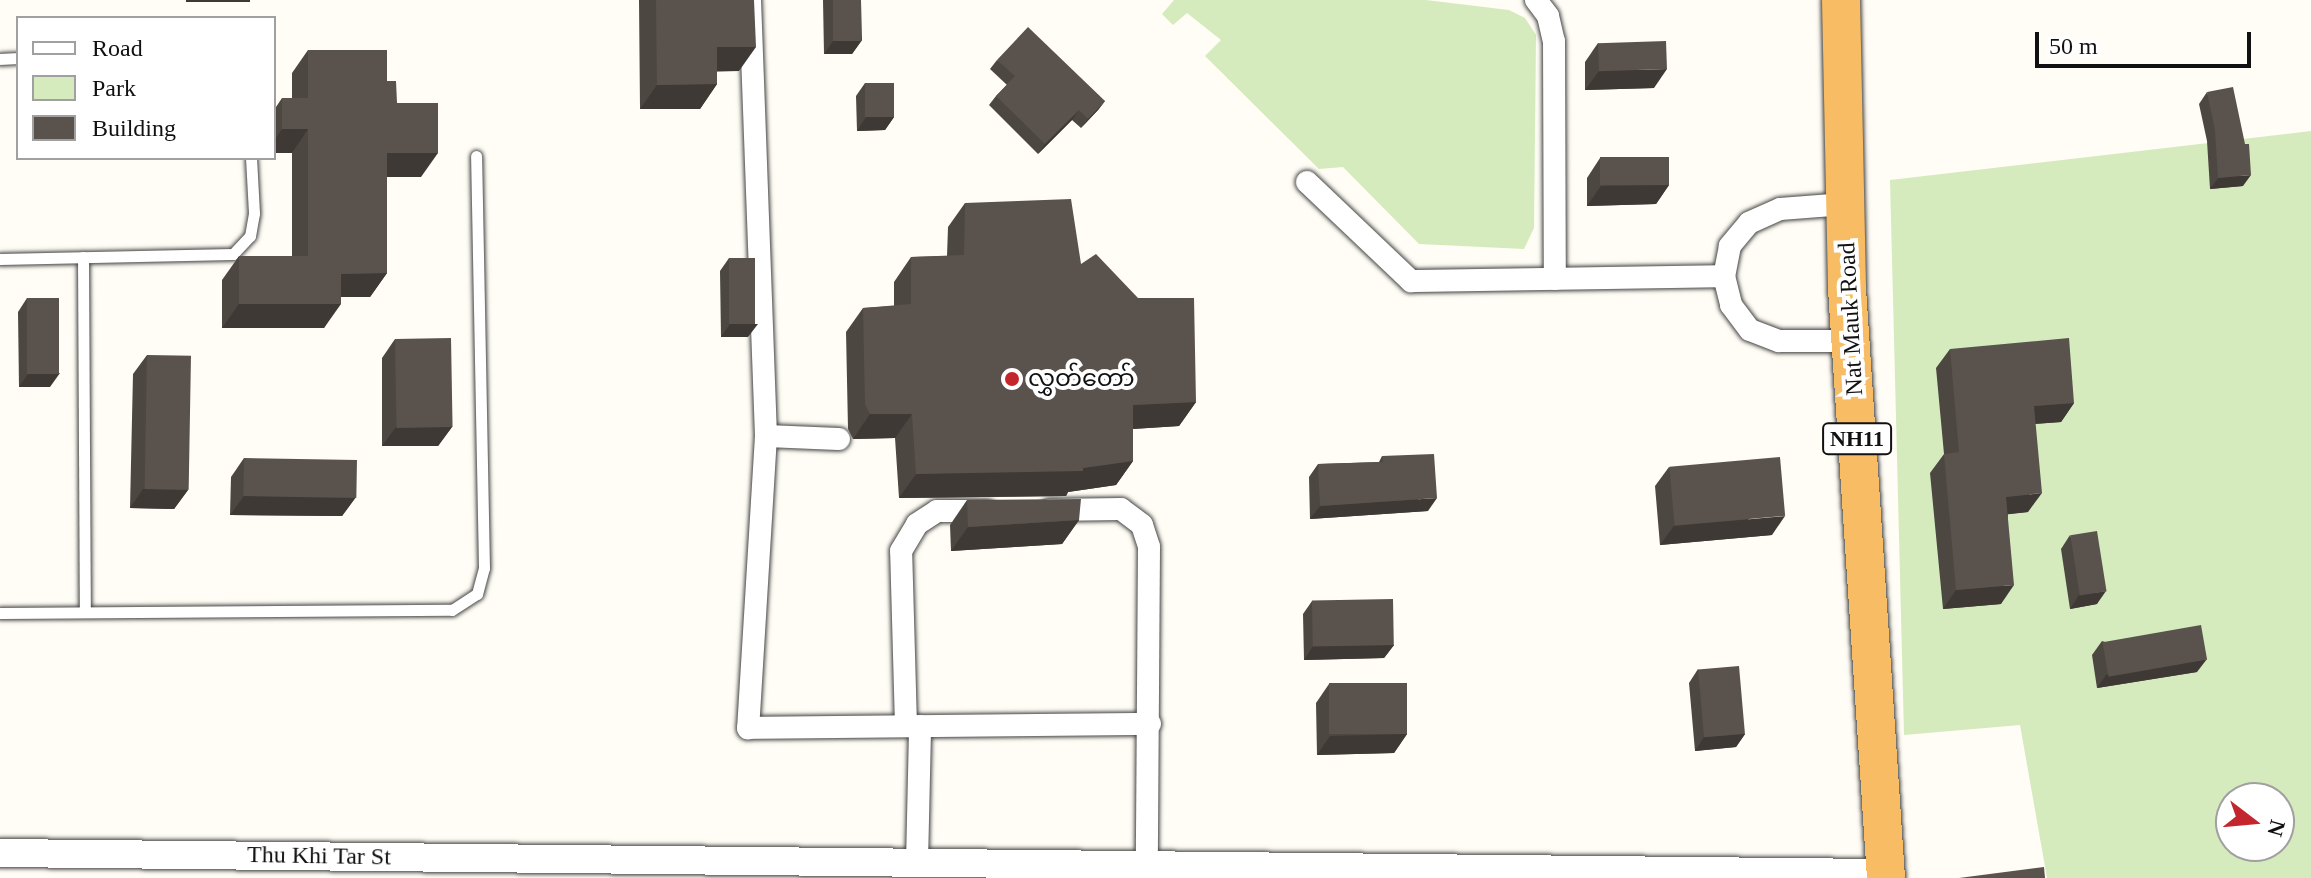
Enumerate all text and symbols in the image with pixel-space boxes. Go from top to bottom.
legend [16,16,276,160]
scale bar [2039,16,2255,66]
text: 50 m [2049,33,2098,59]
text: Road [92,35,143,61]
text: Park [92,75,136,101]
text: Building [92,115,176,141]
street label: Nat Mauk Road [1833,242,1869,396]
place label: လွှတ်တော် [1028,365,1135,393]
marker: လွှတ်တော် [1003,370,1021,388]
road number: NH11 [1821,421,1893,457]
north arrow [2215,782,2295,862]
text: N [2262,817,2291,839]
street label: Thu Khi Tar St [247,840,391,872]

